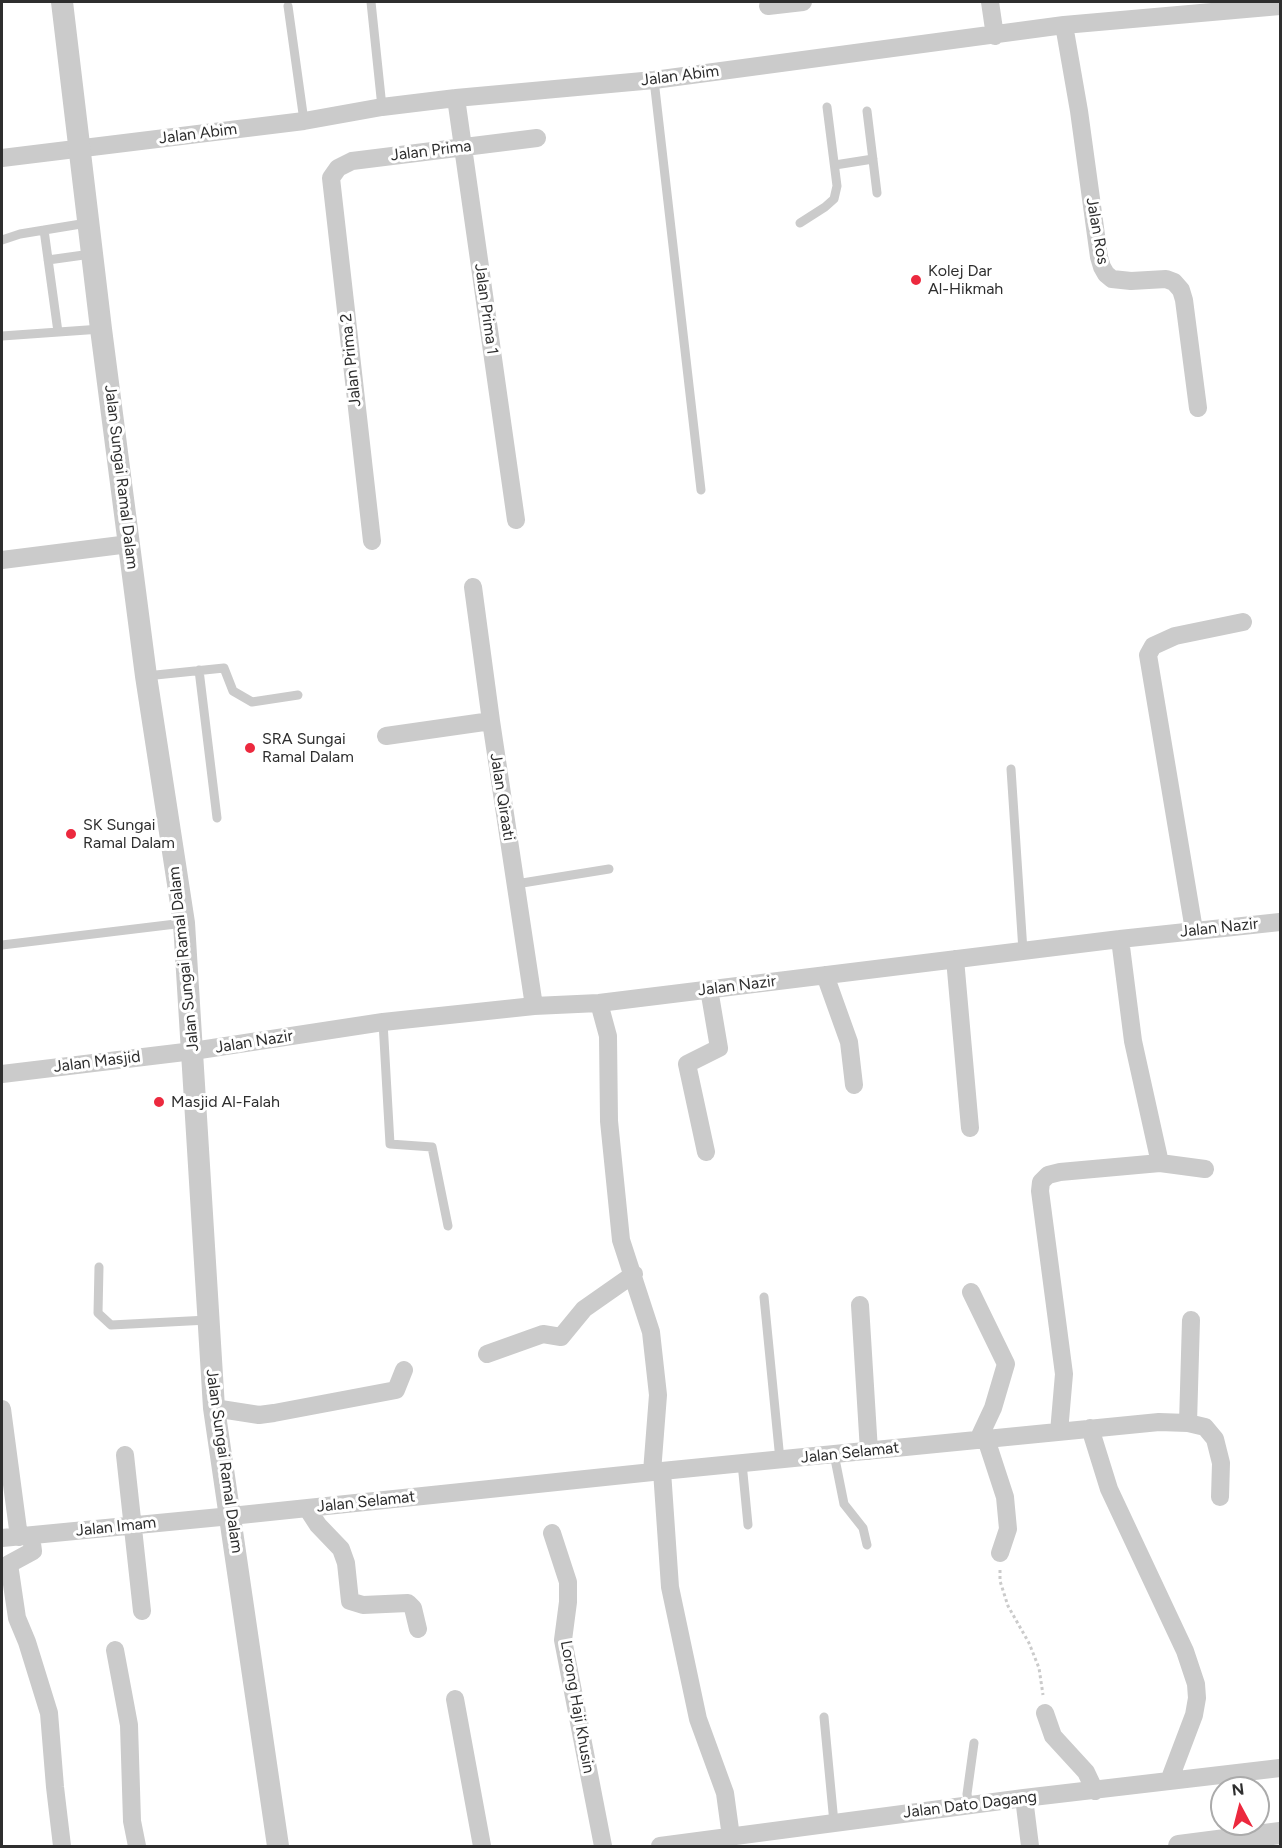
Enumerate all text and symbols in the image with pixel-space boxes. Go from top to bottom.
street label: Jalan Abim [640,62,720,90]
street label: Jalan Abim [158,120,238,148]
street label: Jalan Prima [390,137,472,165]
street label: Jalan Ros [1082,196,1112,266]
place label: Kolej Dar Al-Hikmah [928,261,1003,299]
street label: Jalan Prima 1 [470,262,502,356]
marker: Kolej Dar Al-Hikmah [909,273,923,287]
street label: Jalan Prima 2 [337,312,365,408]
street label: Jalan Sungai Ramal Dalam [100,384,142,570]
place label: SRA Sungai Ramal Dalam [262,729,354,767]
marker: SRA Sungai Ramal Dalam [243,741,257,755]
street label: Jalan Qiraati [486,752,518,842]
place label: SK Sungai Ramal Dalam [83,815,175,853]
marker: SK Sungai Ramal Dalam [64,827,78,841]
street label: Jalan Sungai Ramal Dalam [165,866,203,1052]
street label: Jalan Nazir [1179,914,1259,942]
street label: Jalan Nazir [697,972,777,1000]
street label: Jalan Nazir [214,1026,294,1058]
street label: Jalan Masjid [52,1047,142,1077]
place label: Masjid Al-Falah [171,1092,280,1112]
marker: Masjid Al-Falah [152,1095,166,1109]
street label: Jalan Sungai Ramal Dalam [202,1368,246,1554]
street label: Jalan Selamat [800,1438,900,1468]
street label: Jalan Selamat [316,1487,416,1517]
street label: Jalan Imam [75,1513,157,1541]
street label: Lorong Haji Khusin [556,1639,598,1775]
north arrow [1210,1776,1270,1836]
text: N [1231,1779,1245,1800]
street label: Jalan Dato Dagang [902,1787,1038,1823]

